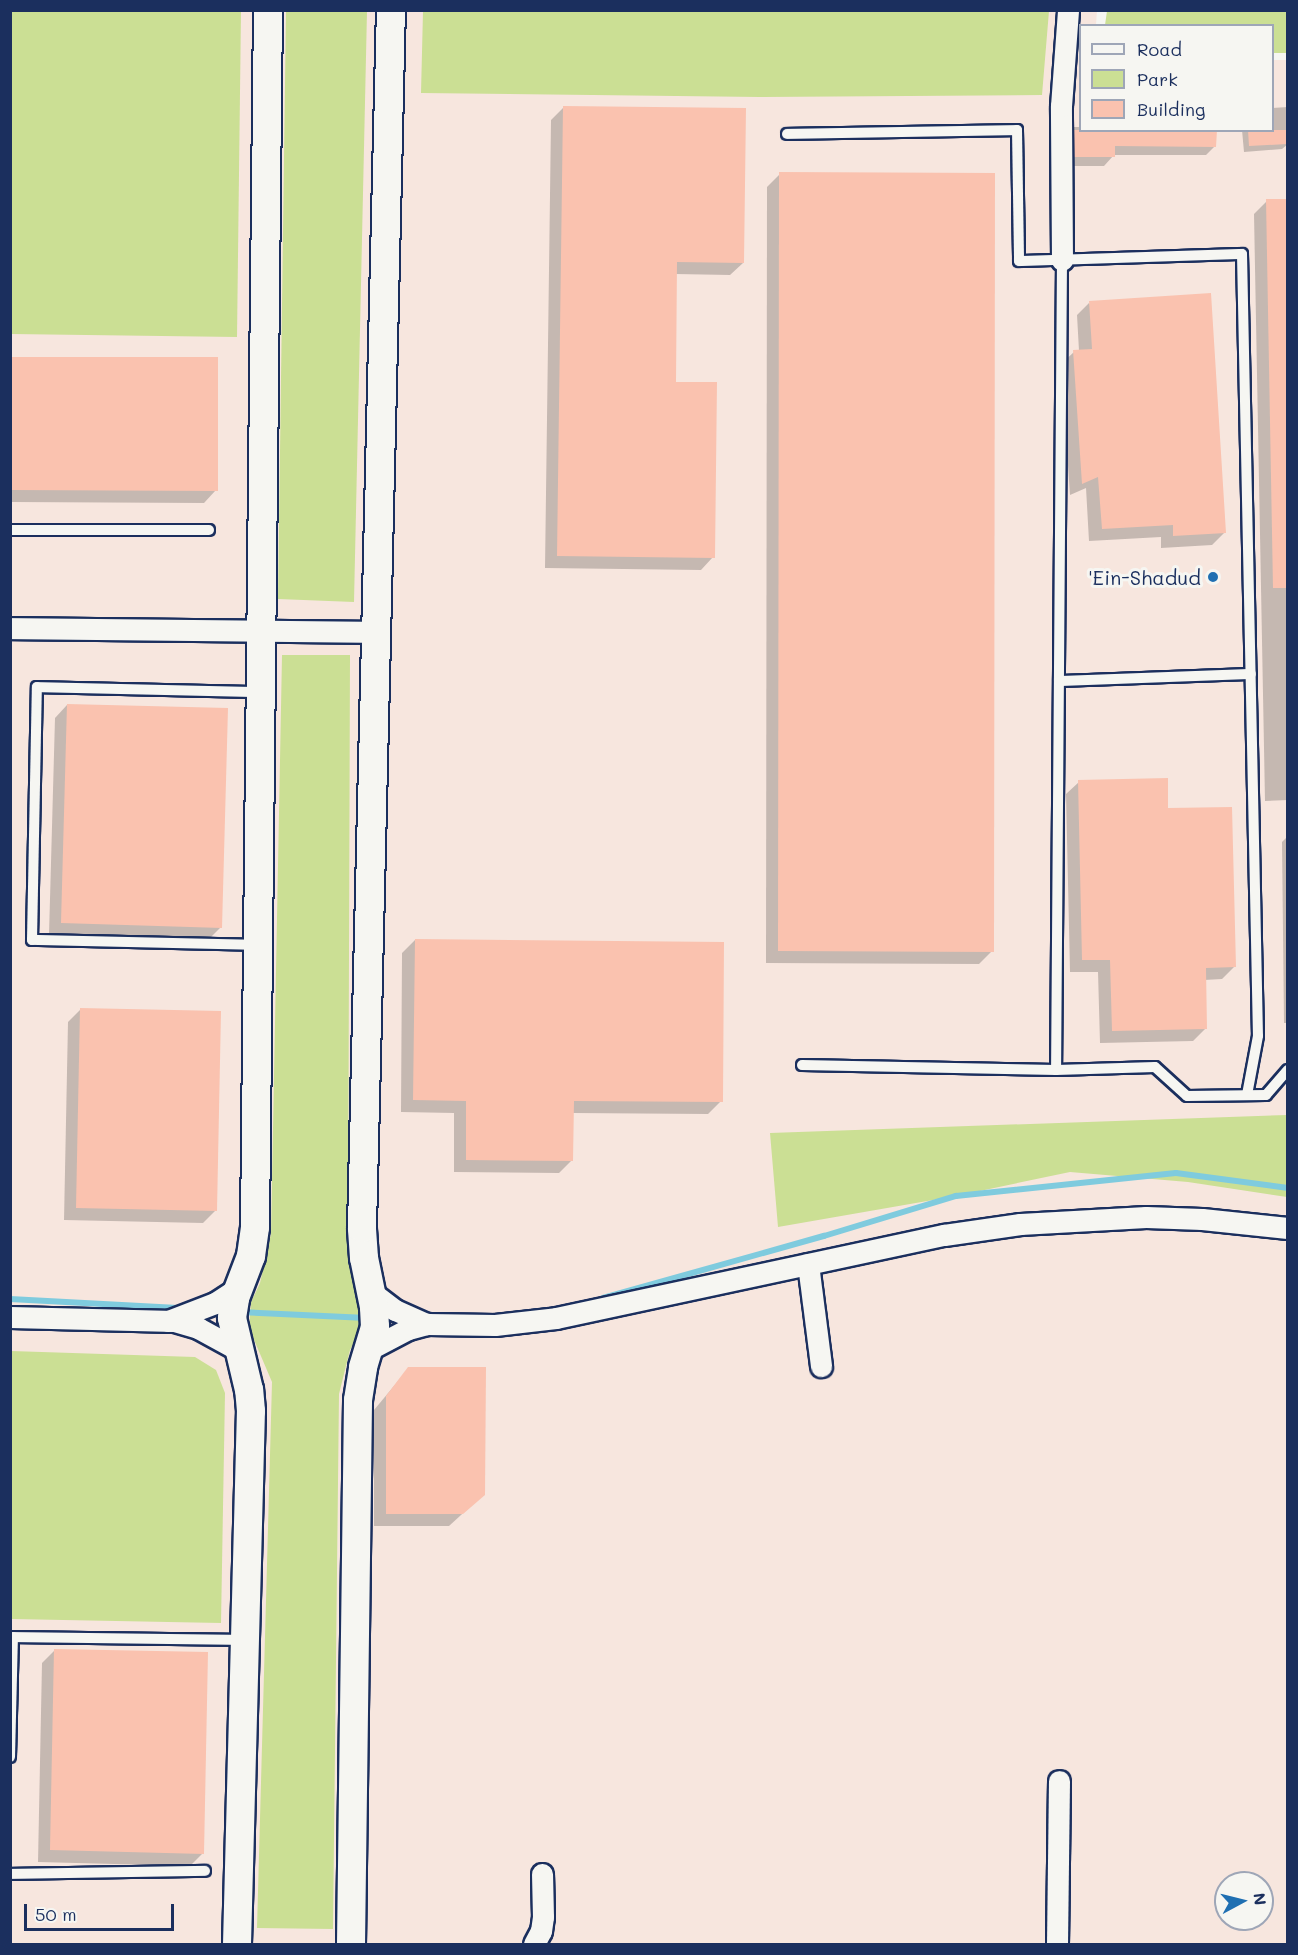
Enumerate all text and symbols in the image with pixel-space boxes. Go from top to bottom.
legend [1079,24,1274,132]
text: Road [1137,37,1182,61]
text: Park [1137,67,1178,91]
text: Building [1137,97,1205,121]
place label: 'Ein-Shadud [1088,565,1201,589]
marker: 'Ein-Shadud [1206,570,1220,584]
north arrow [1214,1871,1274,1931]
scale bar [27,1892,177,1930]
text: N [1249,1892,1272,1906]
text: 50 m [35,1902,77,1926]

